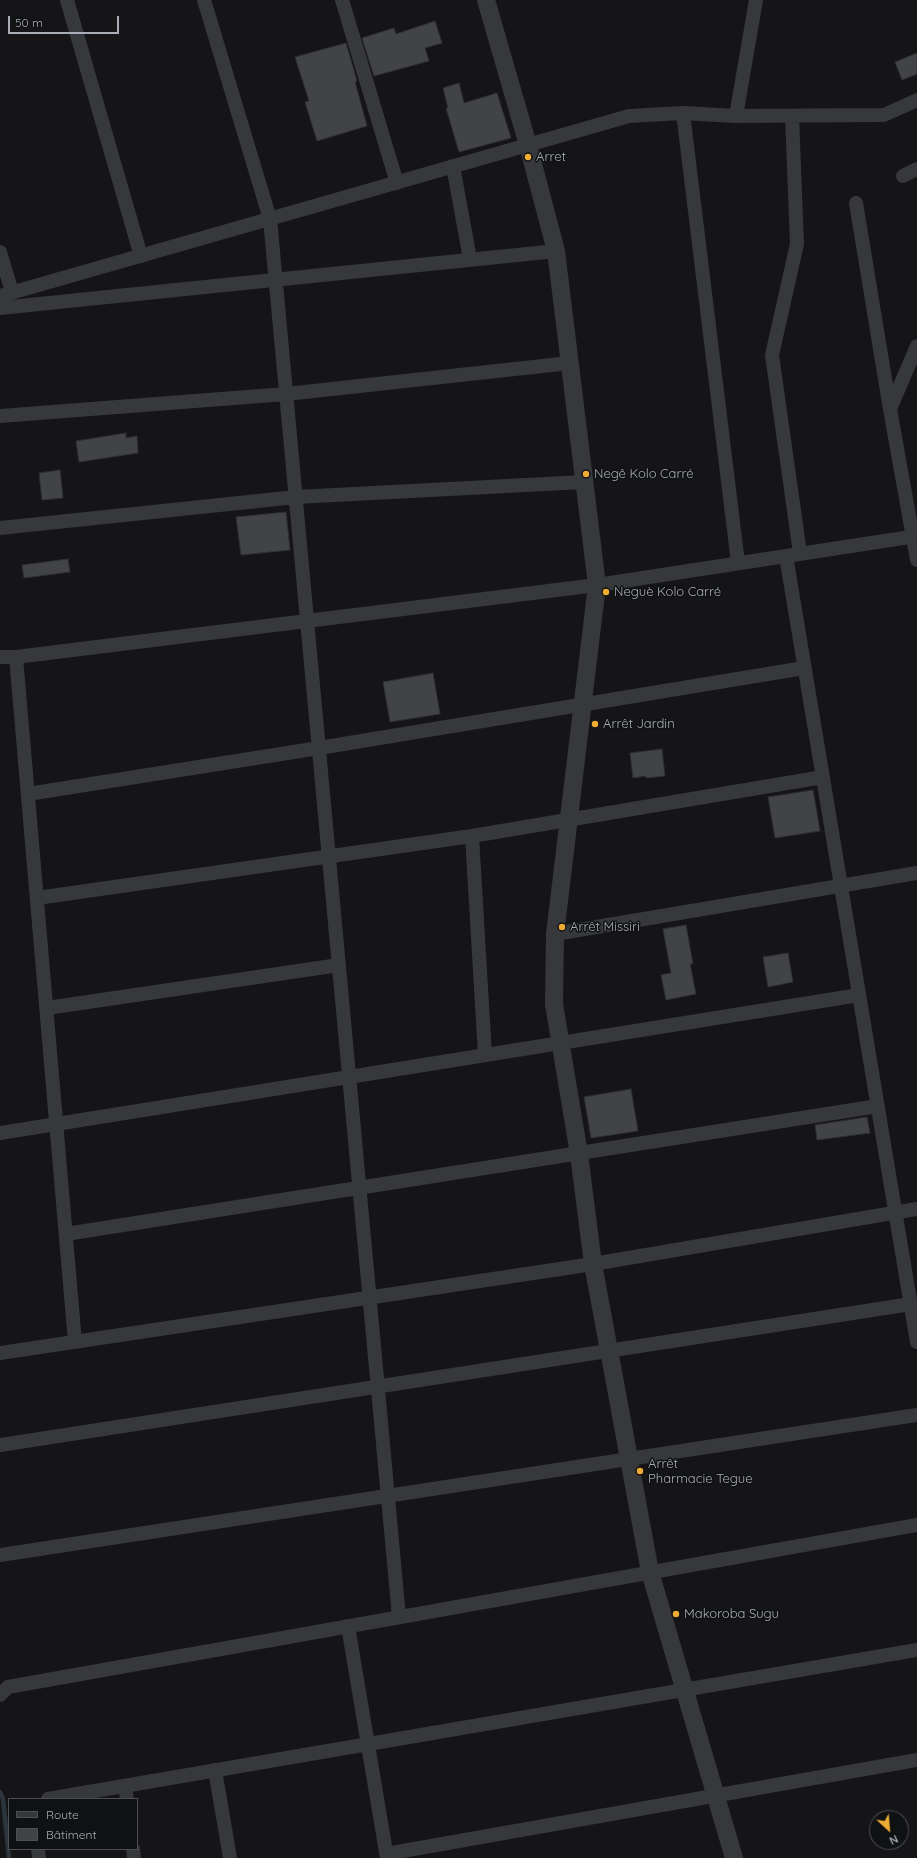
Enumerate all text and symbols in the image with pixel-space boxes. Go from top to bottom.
scale bar [10,8,121,34]
text: 50 m [15,15,43,30]
place label: Arret [536,149,566,165]
marker: Arret [523,152,533,162]
place label: Negê Kolo Carré [594,466,694,482]
marker: Negê Kolo Carré [581,469,591,479]
place label: Neguè Kolo Carré [614,584,721,600]
marker: Neguè Kolo Carré [601,587,611,597]
place label: Arrêt Jardin [603,716,675,732]
marker: Arrêt Jardin [590,719,600,729]
place label: Arrêt Missiri [570,919,640,935]
marker: Arrêt Missiri [557,922,567,932]
place label: Arrêt Pharmacie Tegue [648,1456,752,1487]
marker: Arrêt Pharmacie Tegue [635,1466,645,1476]
place label: Makoroba Sugu [684,1606,779,1622]
marker: Makoroba Sugu [671,1609,681,1619]
legend [8,1798,138,1850]
text: Route [46,1807,79,1822]
north arrow [869,1810,909,1850]
text: Bâtiment [46,1827,96,1842]
text: N [887,1832,901,1848]

